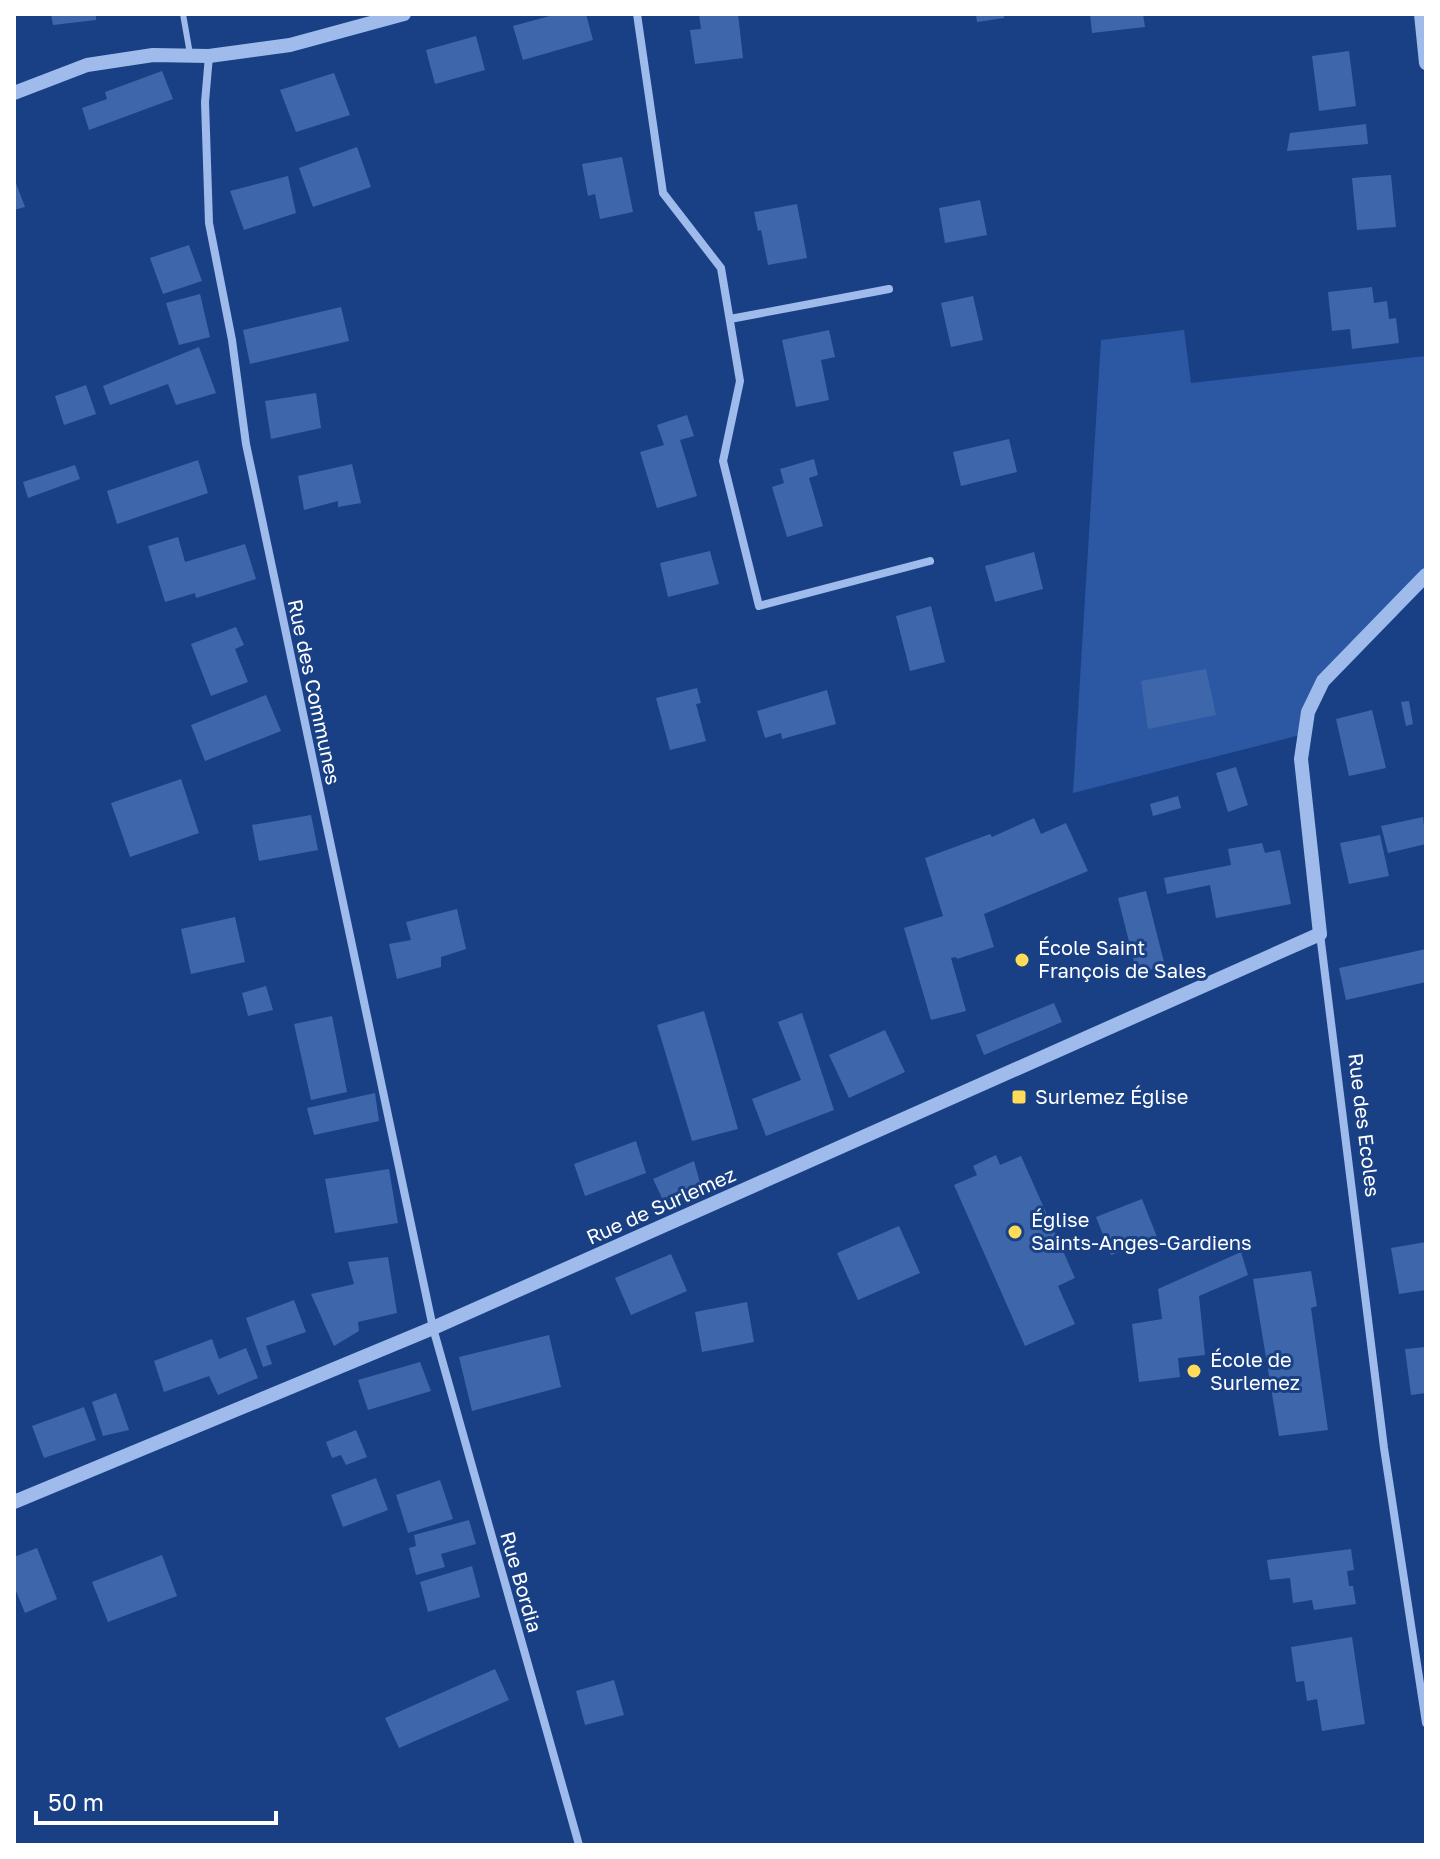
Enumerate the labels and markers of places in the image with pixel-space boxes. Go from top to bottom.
place label: École Saint François de Sales [1038,935,1206,982]
marker: École Saint François de Sales [1013,951,1031,969]
place label: Surlemez Église [1035,1084,1188,1108]
marker: Surlemez Église [1010,1088,1028,1106]
place label: Église Saints-Anges-Gardiens [1031,1207,1252,1254]
marker: Église Saints-Anges-Gardiens [1006,1223,1024,1241]
place label: École de Surlemez [1210,1347,1300,1394]
marker: École de Surlemez [1185,1362,1203,1380]

